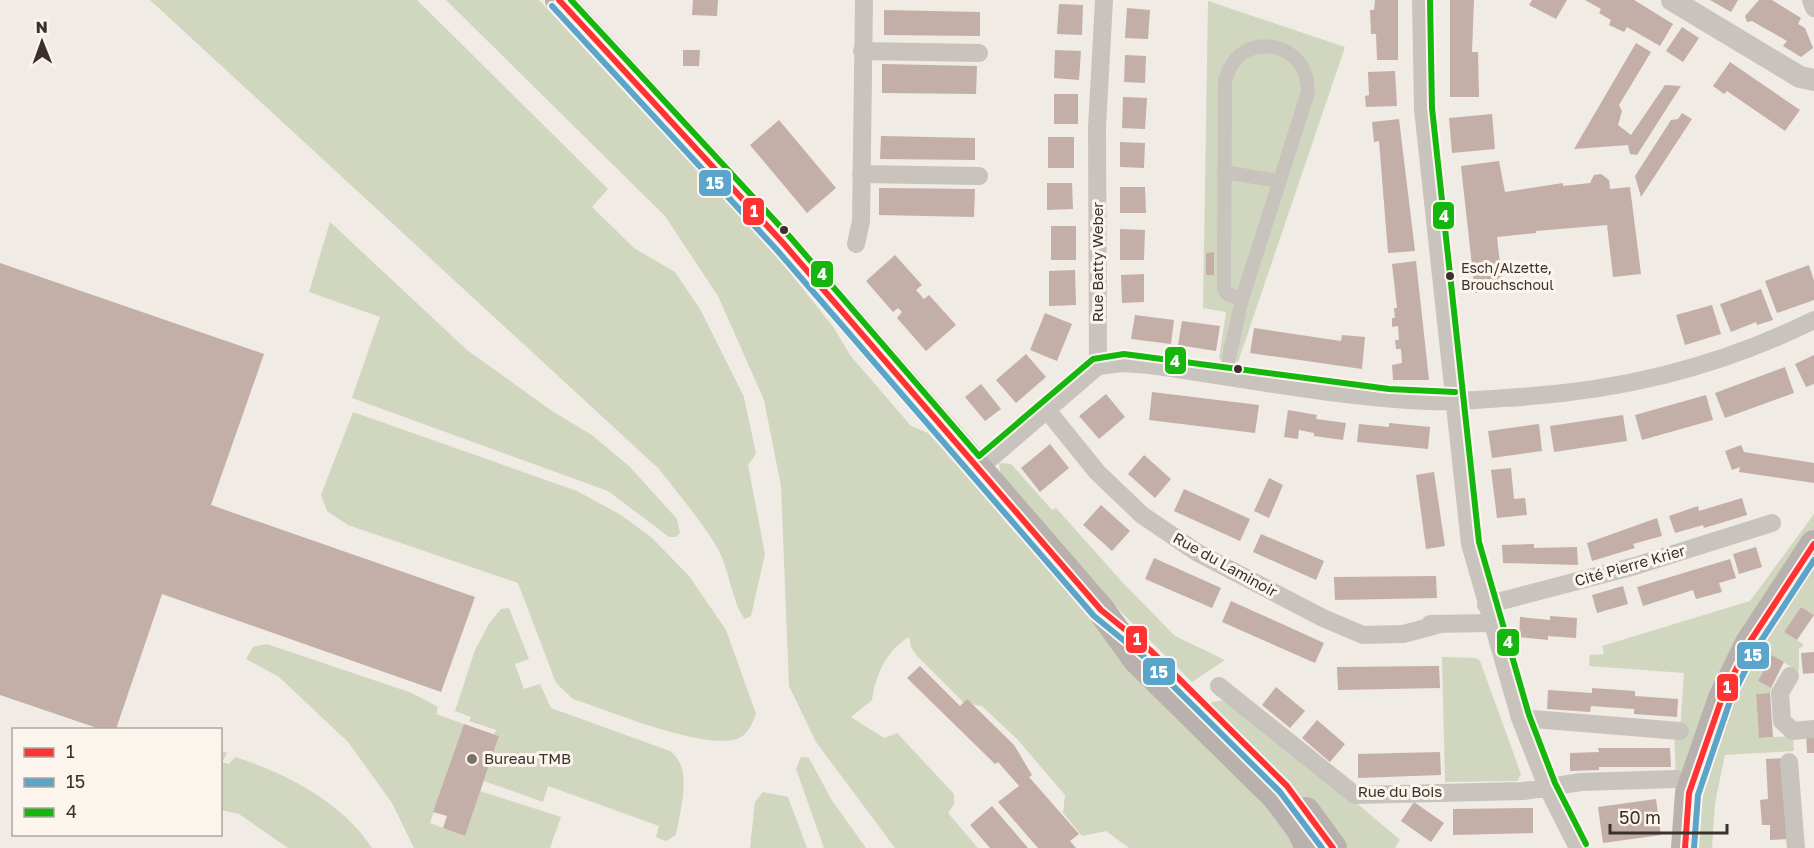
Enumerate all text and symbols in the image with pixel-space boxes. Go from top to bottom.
north arrow [12,12,72,72]
text: N [35,17,48,37]
line badge: 15 [698,169,732,197]
text: 15 [706,173,724,193]
line badge: 1 [742,197,765,226]
text: 1 [750,201,758,221]
line badge: 4 [1432,201,1455,230]
street label: Rue Batty Weber [1088,202,1106,322]
text: 4 [1439,206,1449,226]
unlabelled marker [778,224,790,236]
place label: Esch/Alzette, Brouchschoul [1461,259,1554,293]
line badge: 4 [810,260,834,288]
text: 4 [817,264,827,284]
marker: Esch/Alzette, Brouchschoul [1444,270,1456,282]
line badge: 4 [1164,346,1187,375]
text: 4 [1170,351,1180,371]
unlabelled marker [1232,363,1244,375]
street label: Rue du Laminoir [1170,528,1281,600]
street label: Cité Pierre Krier [1572,541,1687,589]
line badge: 1 [1125,625,1148,654]
line badge: 4 [1496,628,1520,657]
text: 1 [1133,629,1141,649]
text: 4 [1503,632,1513,652]
line badge: 15 [1736,641,1770,670]
text: 15 [1744,645,1762,665]
line badge: 15 [1142,657,1176,686]
text: 15 [1150,662,1168,682]
line badge: 1 [1716,673,1739,702]
text: 1 [1723,677,1731,697]
legend [12,728,222,836]
text: 1 [66,740,75,762]
place label: Bureau TMB [484,749,571,767]
marker: Bureau TMB [465,752,479,766]
text: 15 [66,770,85,792]
street label: Rue du Bois [1358,782,1442,800]
scale bar [1610,797,1727,835]
text: 4 [66,800,77,822]
text: 50 m [1619,806,1661,828]

